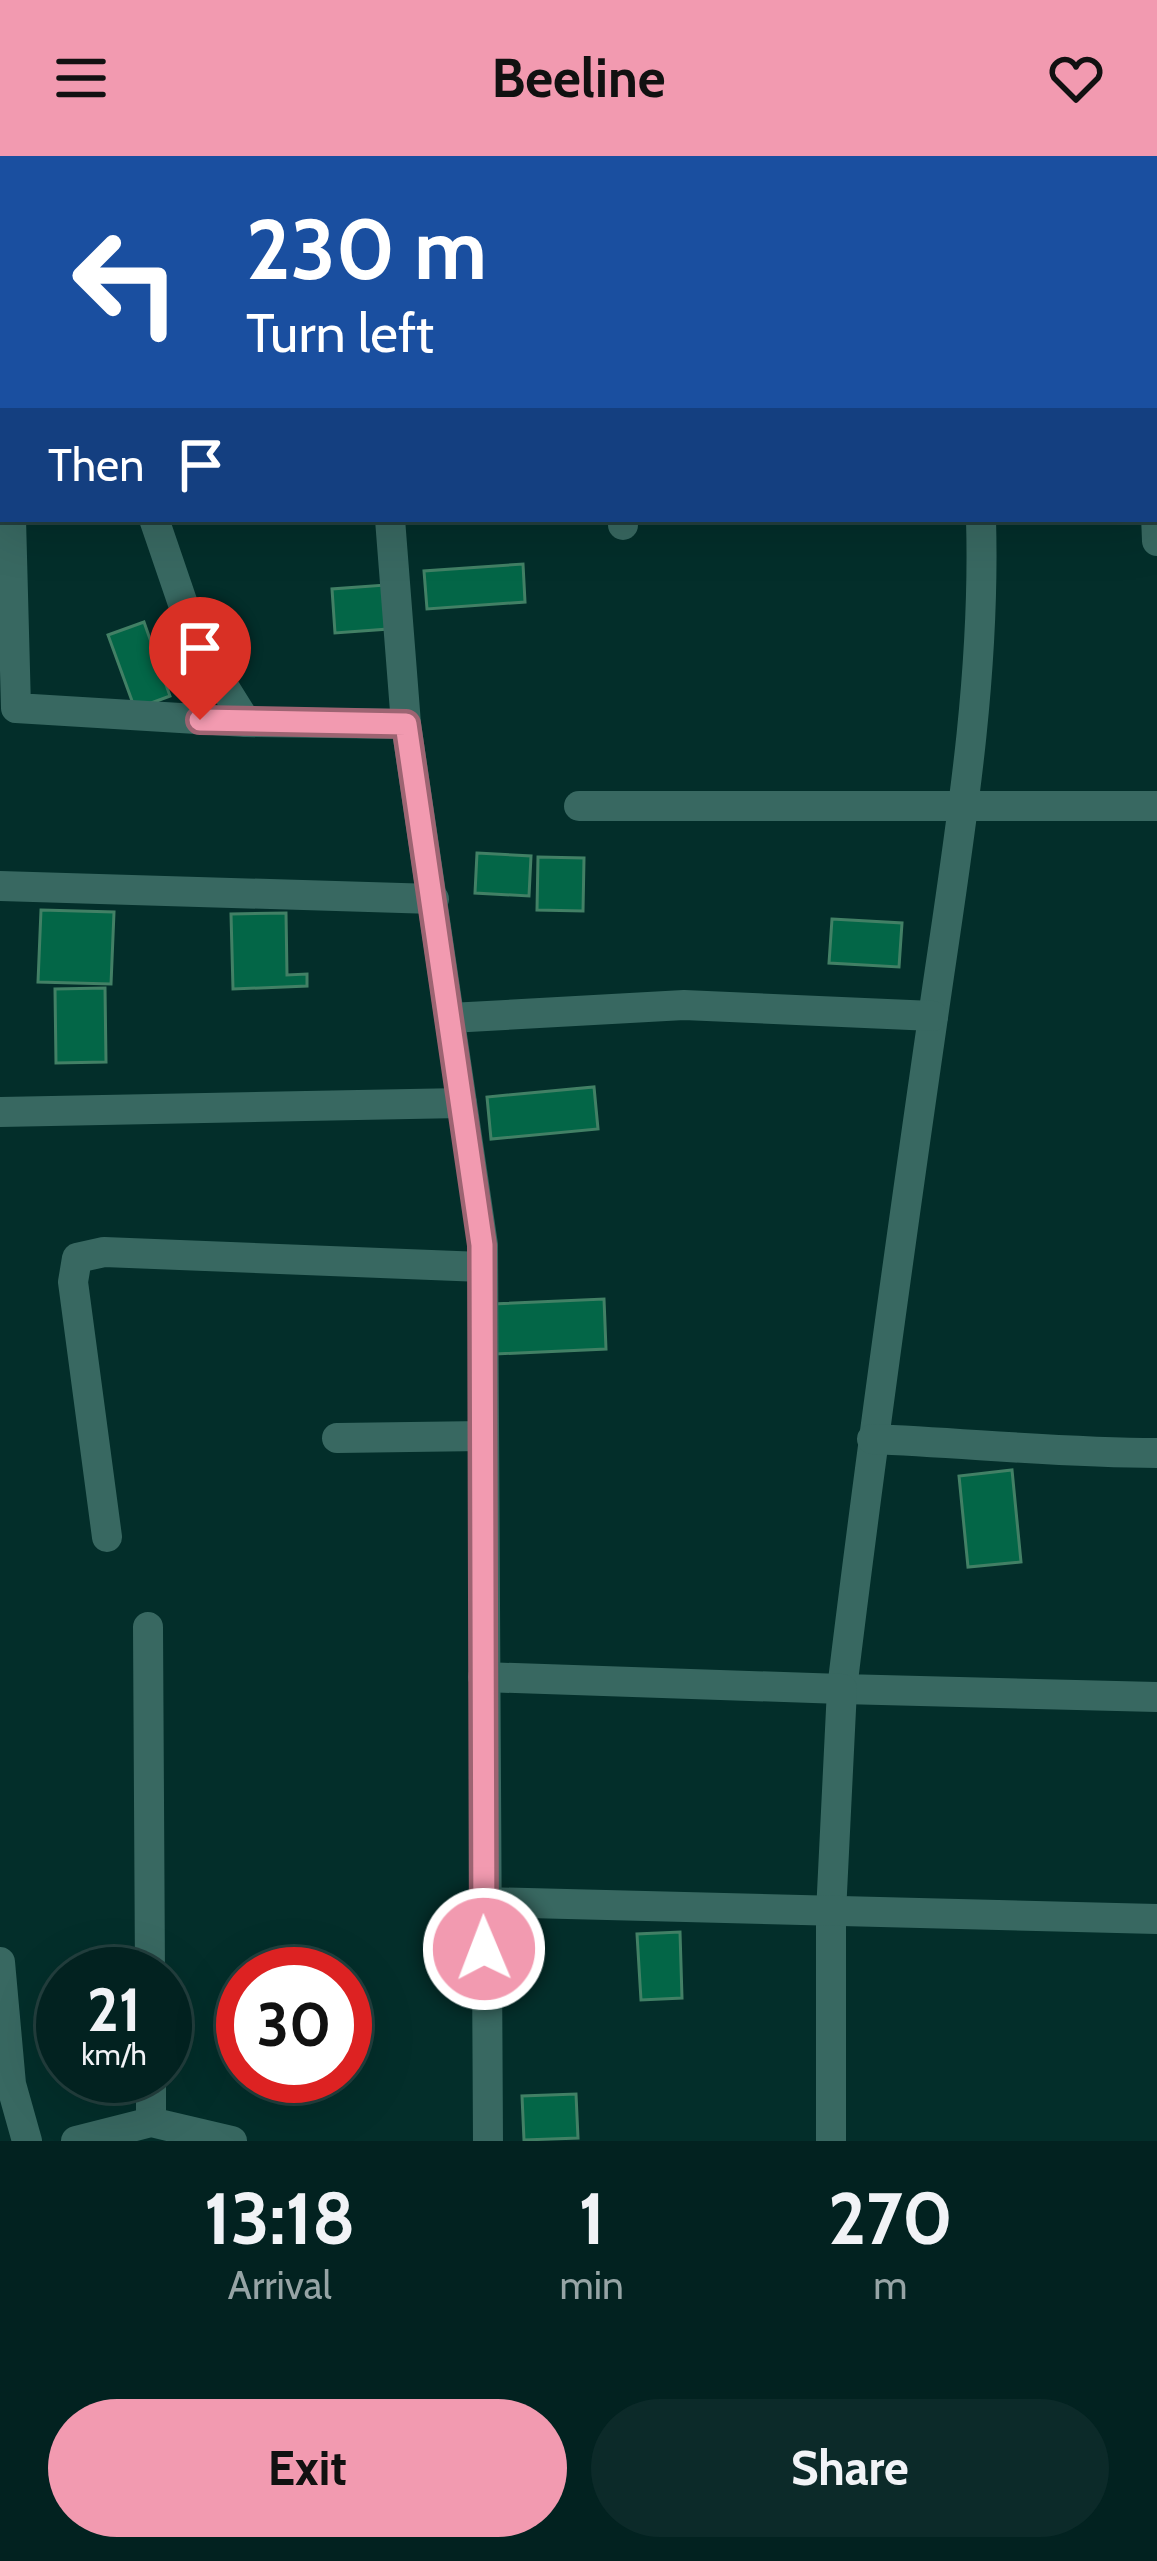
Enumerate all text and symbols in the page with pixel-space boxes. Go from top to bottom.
icon: menu [48,45,114,111]
text: Beeline [491,45,666,111]
icon: heart [1043,45,1109,111]
text: 230 m [246,198,487,300]
icon: left [48,204,204,360]
text: Turn left [246,300,434,366]
icon: arrive [168,432,234,498]
text: Then [48,438,144,492]
pin [149,597,251,720]
icon: arrive [167,615,233,681]
position arrow [421,1886,547,2012]
speed limit sign: 30 [216,1947,372,2103]
text: 21 [87,1973,141,2046]
text: km/h [81,2036,147,2073]
text: 13:18 [204,2175,355,2262]
text: 1 [578,2175,605,2262]
text: 270 [828,2175,953,2262]
text: Arrival [228,2261,332,2309]
text: min [560,2261,624,2309]
text: m [873,2261,907,2309]
button: Exit [48,2399,567,2537]
button: Share [591,2399,1109,2537]

